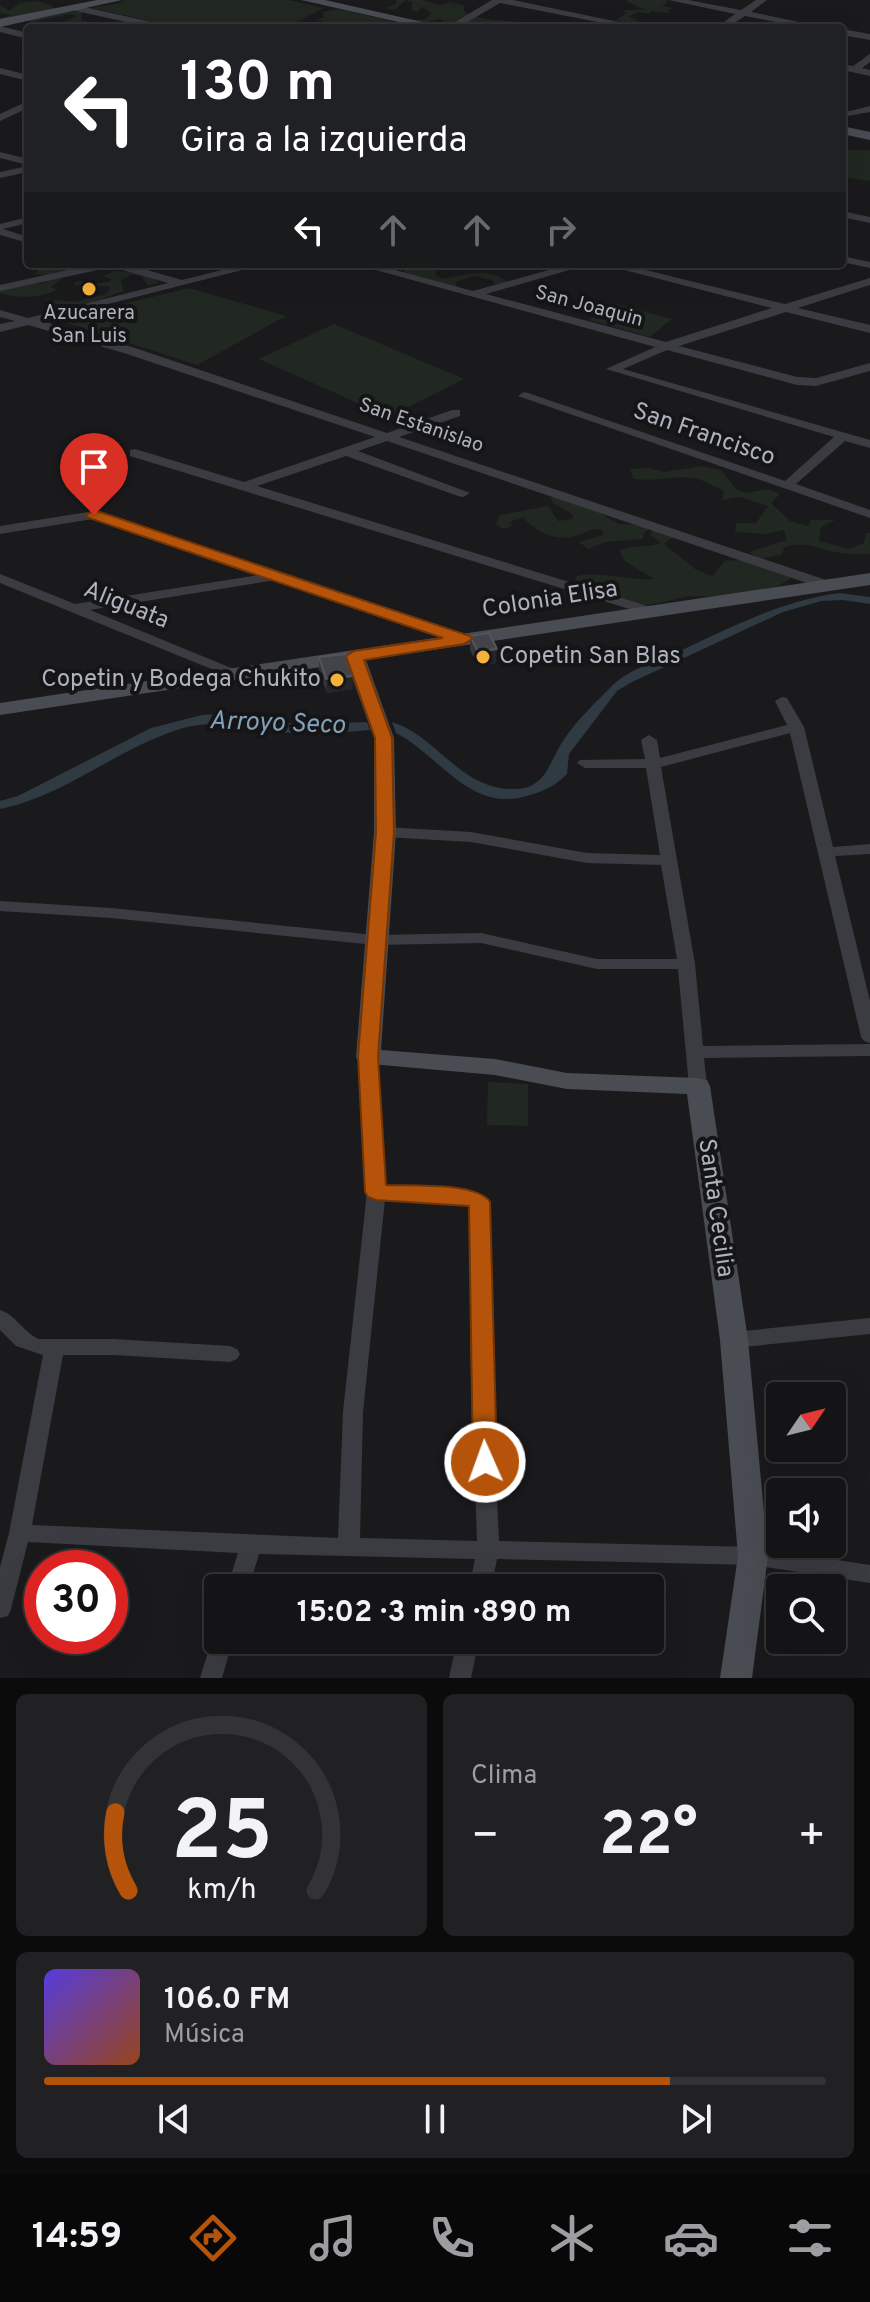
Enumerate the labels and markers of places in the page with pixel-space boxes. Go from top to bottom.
marker: Azucarera San Luis [80,280,98,298]
place label: Azucarera San Luis [43,301,135,350]
pin [60,433,128,515]
place label: Copetin San Blas [499,642,681,672]
marker: Copetin San Blas [474,648,492,666]
place label: Copetin y Bodega Chukito [41,665,321,695]
marker: Copetin y Bodega Chukito [328,671,346,689]

